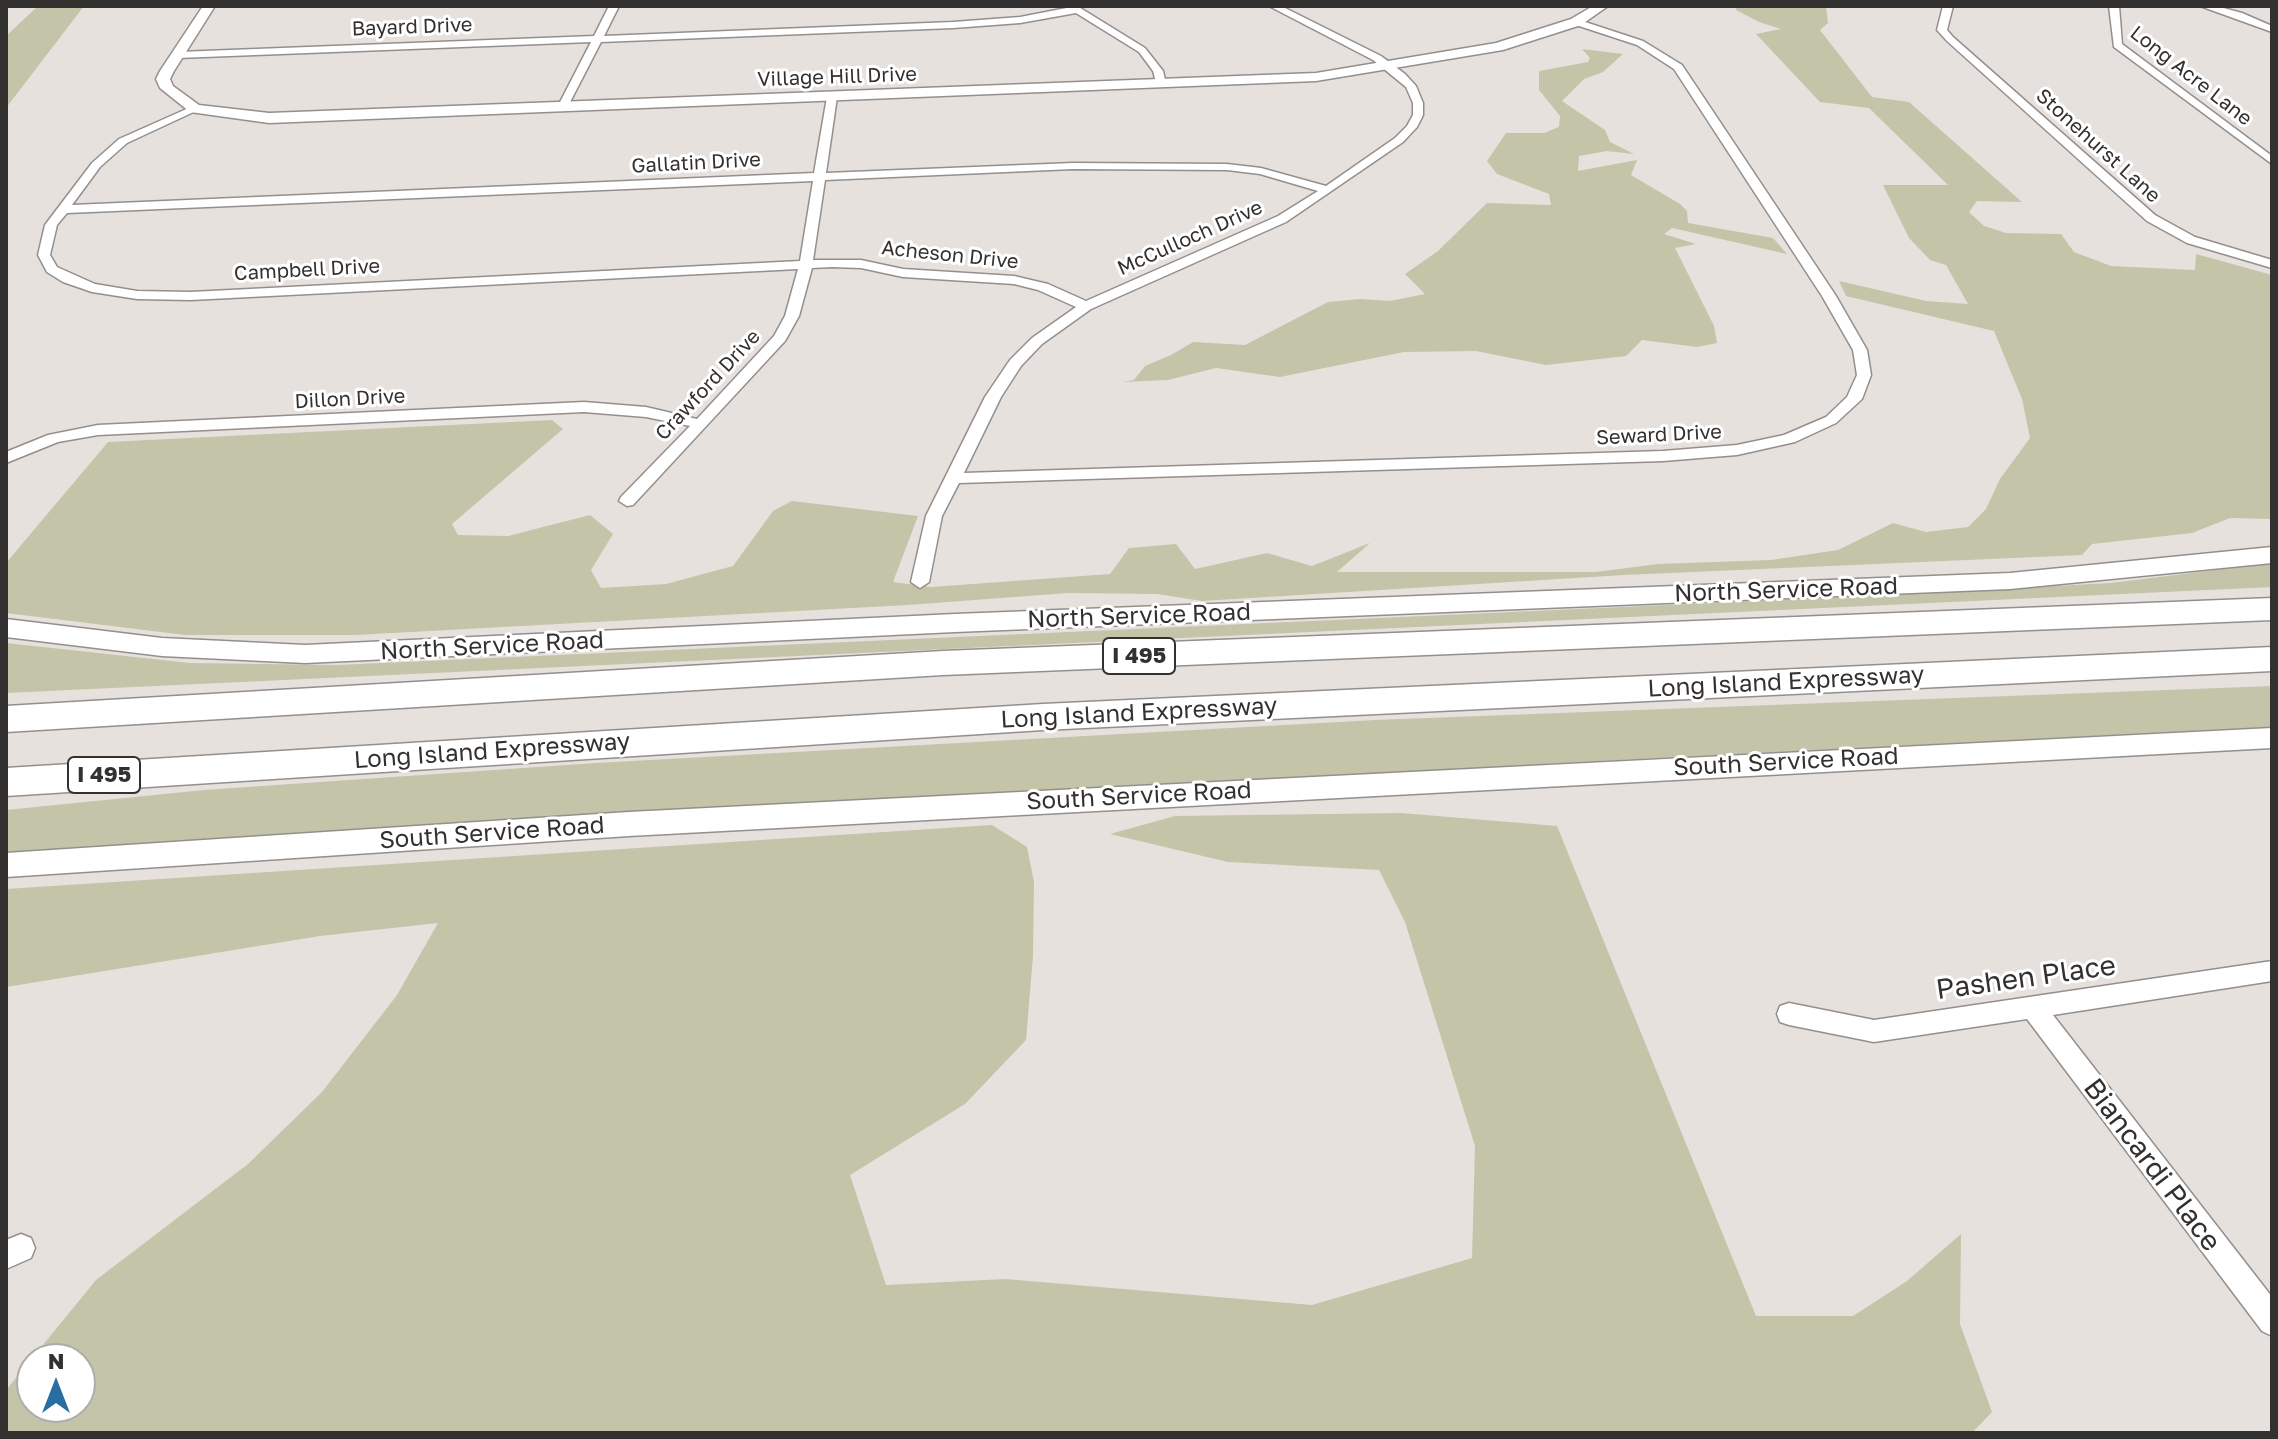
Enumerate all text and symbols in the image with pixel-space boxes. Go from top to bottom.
street label: Bayard Drive [351,13,473,41]
street label: Long Acre Lane [2125,21,2257,131]
street label: Village Hill Drive [757,62,917,92]
street label: Stonehurst Lane [2031,84,2165,208]
street label: Gallatin Drive [631,148,761,178]
street label: McCulloch Drive [1114,195,1266,281]
street label: Acheson Drive [880,236,1020,274]
street label: Campbell Drive [233,254,381,286]
street label: Crawford Drive [651,325,765,445]
street label: Dillon Drive [294,384,406,414]
street label: Seward Drive [1596,420,1722,450]
street label: North Service Road [1674,572,1898,608]
street label: North Service Road [1027,598,1251,634]
street label: North Service Road [379,626,605,666]
road number: I 495 [1103,638,1175,674]
street label: Long Island Expressway [1647,660,1925,704]
street label: Long Island Expressway [1000,691,1278,735]
street label: Long Island Expressway [353,727,631,775]
street label: South Service Road [1673,742,1899,782]
road number: I 495 [68,757,140,793]
street label: South Service Road [1026,776,1252,816]
street label: South Service Road [378,811,606,855]
street label: Pashen Place [1934,949,2118,1007]
street label: Biancardi Place [2076,1072,2228,1258]
north arrow [16,1343,96,1423]
text: N [48,1347,64,1374]

